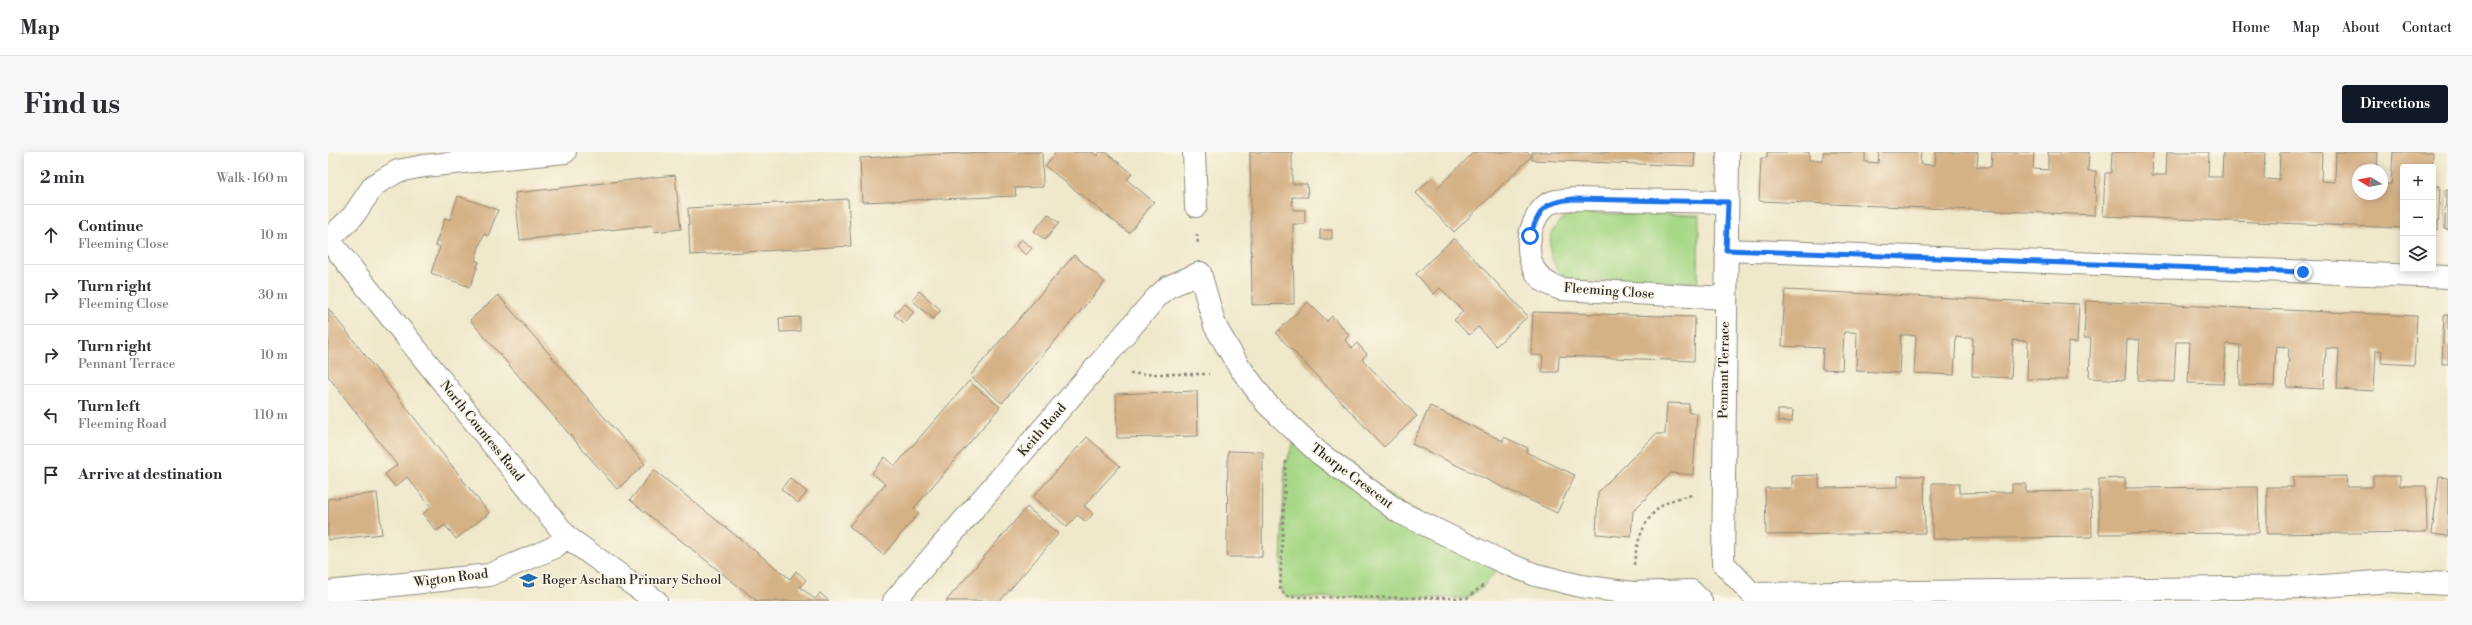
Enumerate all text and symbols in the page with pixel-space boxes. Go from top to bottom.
text: Map [20,16,60,40]
text: Home [2232,19,2270,37]
text: Map [2292,19,2320,37]
text: About [2342,19,2380,37]
text: Contact [2402,19,2452,37]
button: Directions [2342,85,2448,123]
text: Find us [24,87,120,122]
north arrow [2352,164,2388,200]
map controls [2400,164,2436,272]
button: + [2400,164,2436,200]
text: 2 min [40,167,85,189]
text: Walk · 160 m [217,170,288,186]
button: − [2400,200,2436,236]
text: Continue [78,217,143,236]
icon: ahead [40,224,62,246]
text: 10 m [260,227,288,243]
route start [1521,227,1539,245]
text: Fleeming Close [78,236,169,252]
button: layers [2400,236,2436,272]
route end [2294,263,2312,281]
text: Turn right [78,277,152,296]
street label: Fleeming Close [1563,280,1655,302]
icon: right [40,284,62,306]
text: 30 m [258,287,288,303]
text: Fleeming Close [78,296,169,312]
street label: Pennant Terrace [1715,321,1733,419]
text: Turn right [78,337,152,356]
icon: right [40,344,62,366]
text: 10 m [260,347,288,363]
text: Pennant Terrace [78,356,175,372]
street label: North Countess Road [437,378,528,485]
text: Turn left [78,397,140,416]
street label: Keith Road [1014,400,1070,460]
icon: left [40,404,62,426]
text: 110 m [254,407,288,423]
text: Fleeming Road [78,416,167,432]
street label: Thorpe Crescent [1308,440,1397,512]
icon: arrive [40,464,62,486]
text: Arrive at destination [78,465,222,484]
street label: Wigton Road [412,565,490,591]
school or university icon: Roger Ascham Primary School [519,570,539,590]
place label: Roger Ascham Primary School [542,572,721,588]

